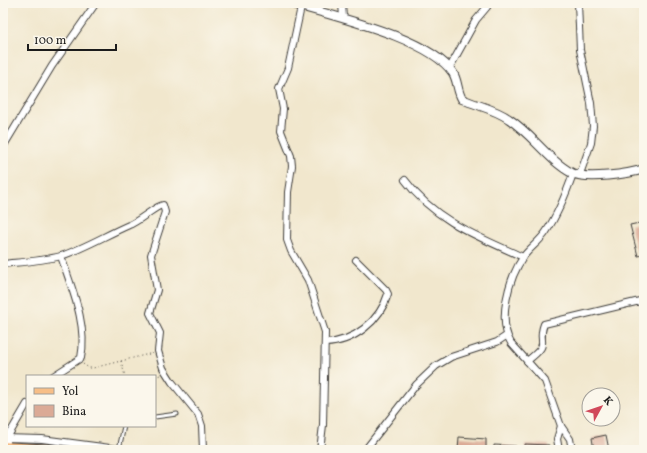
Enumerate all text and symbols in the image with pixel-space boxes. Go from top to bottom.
scale bar [28,26,116,52]
text: 100 m [34,33,67,49]
legend [26,375,156,427]
text: Yol [62,384,79,400]
north arrow [581,387,621,427]
text: K [599,394,616,409]
text: Bina [62,404,86,420]

